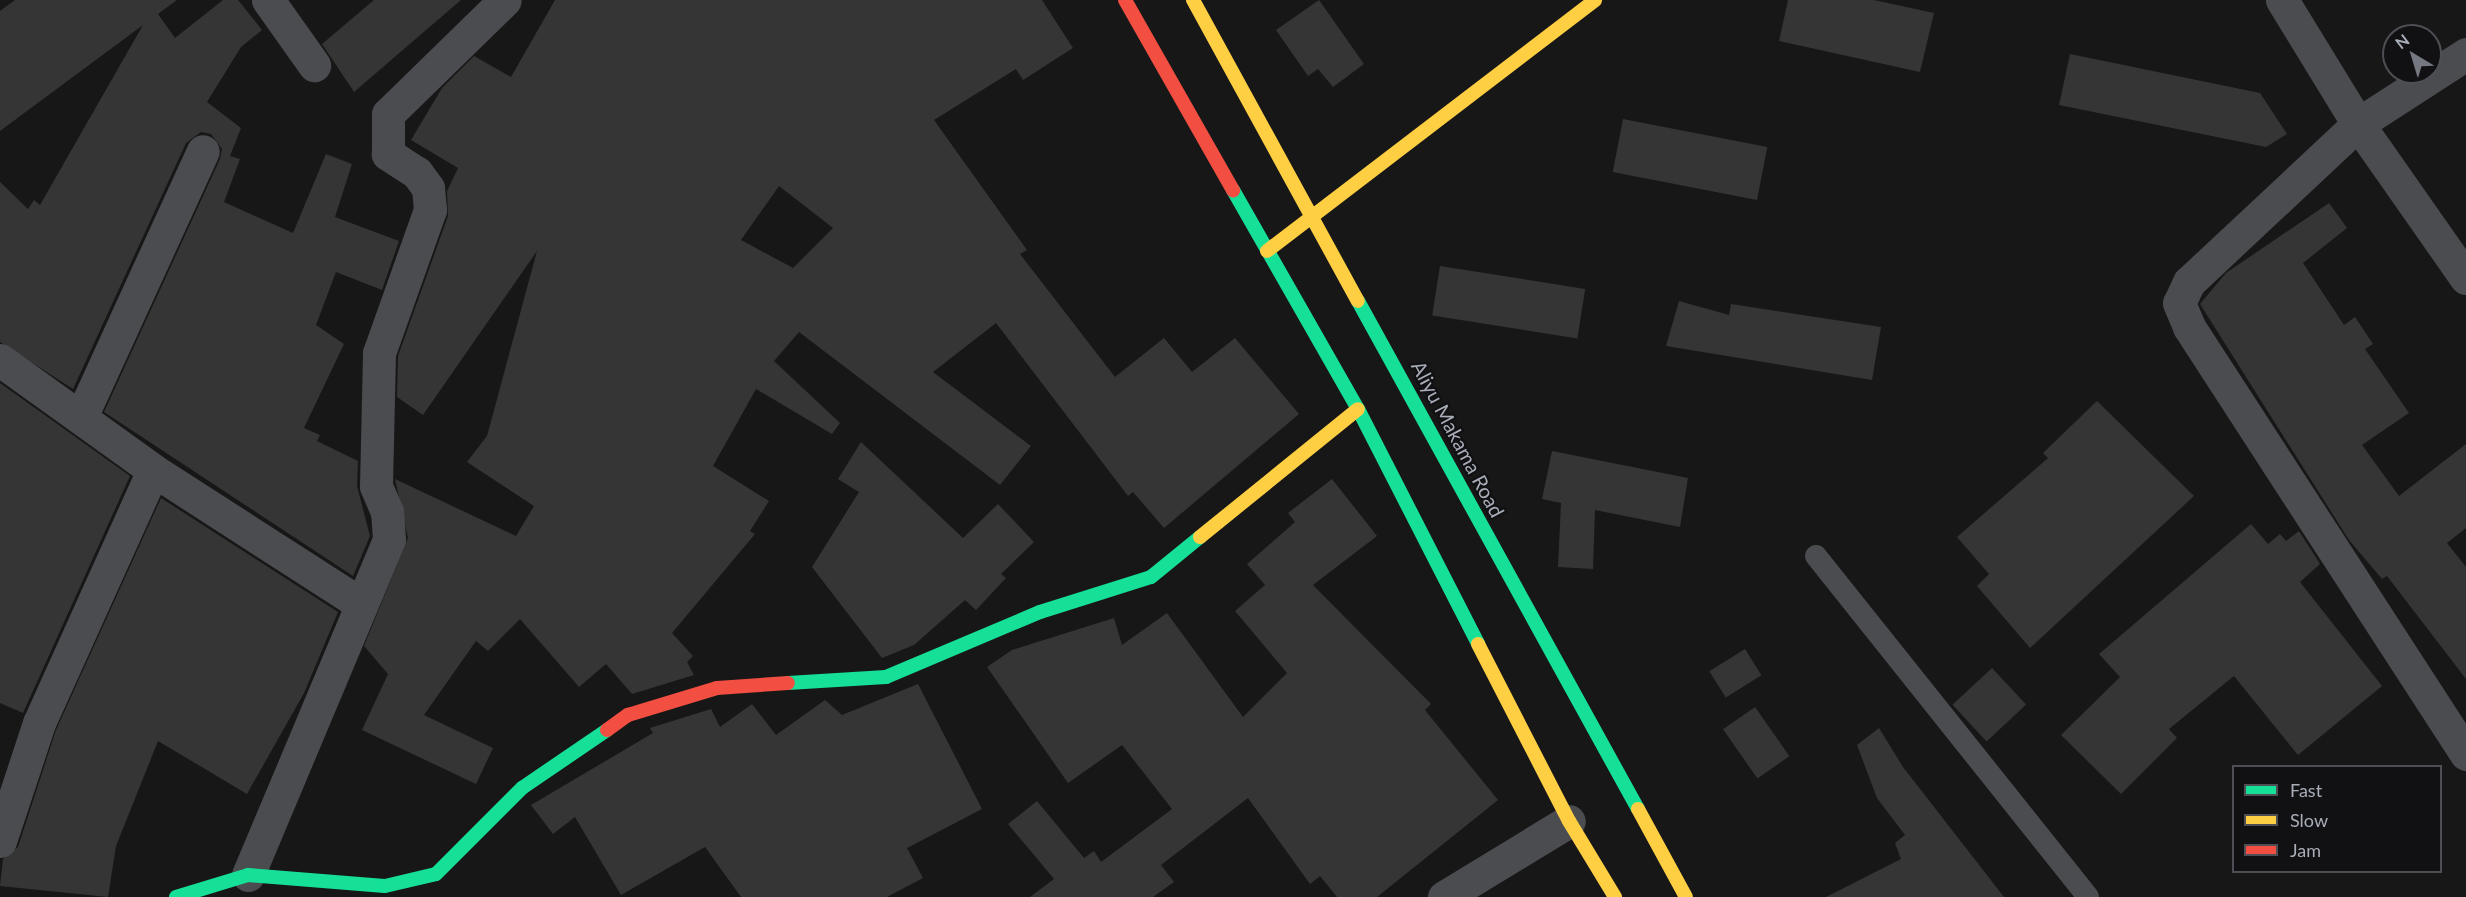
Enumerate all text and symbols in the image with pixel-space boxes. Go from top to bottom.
north arrow [2382,24,2442,84]
text: N [2391,30,2413,52]
street label: Aliyu Makama Road [1407,357,1509,521]
legend [2232,765,2442,873]
text: Fast [2290,779,2322,801]
text: Slow [2290,809,2328,831]
text: Jam [2290,839,2321,861]

